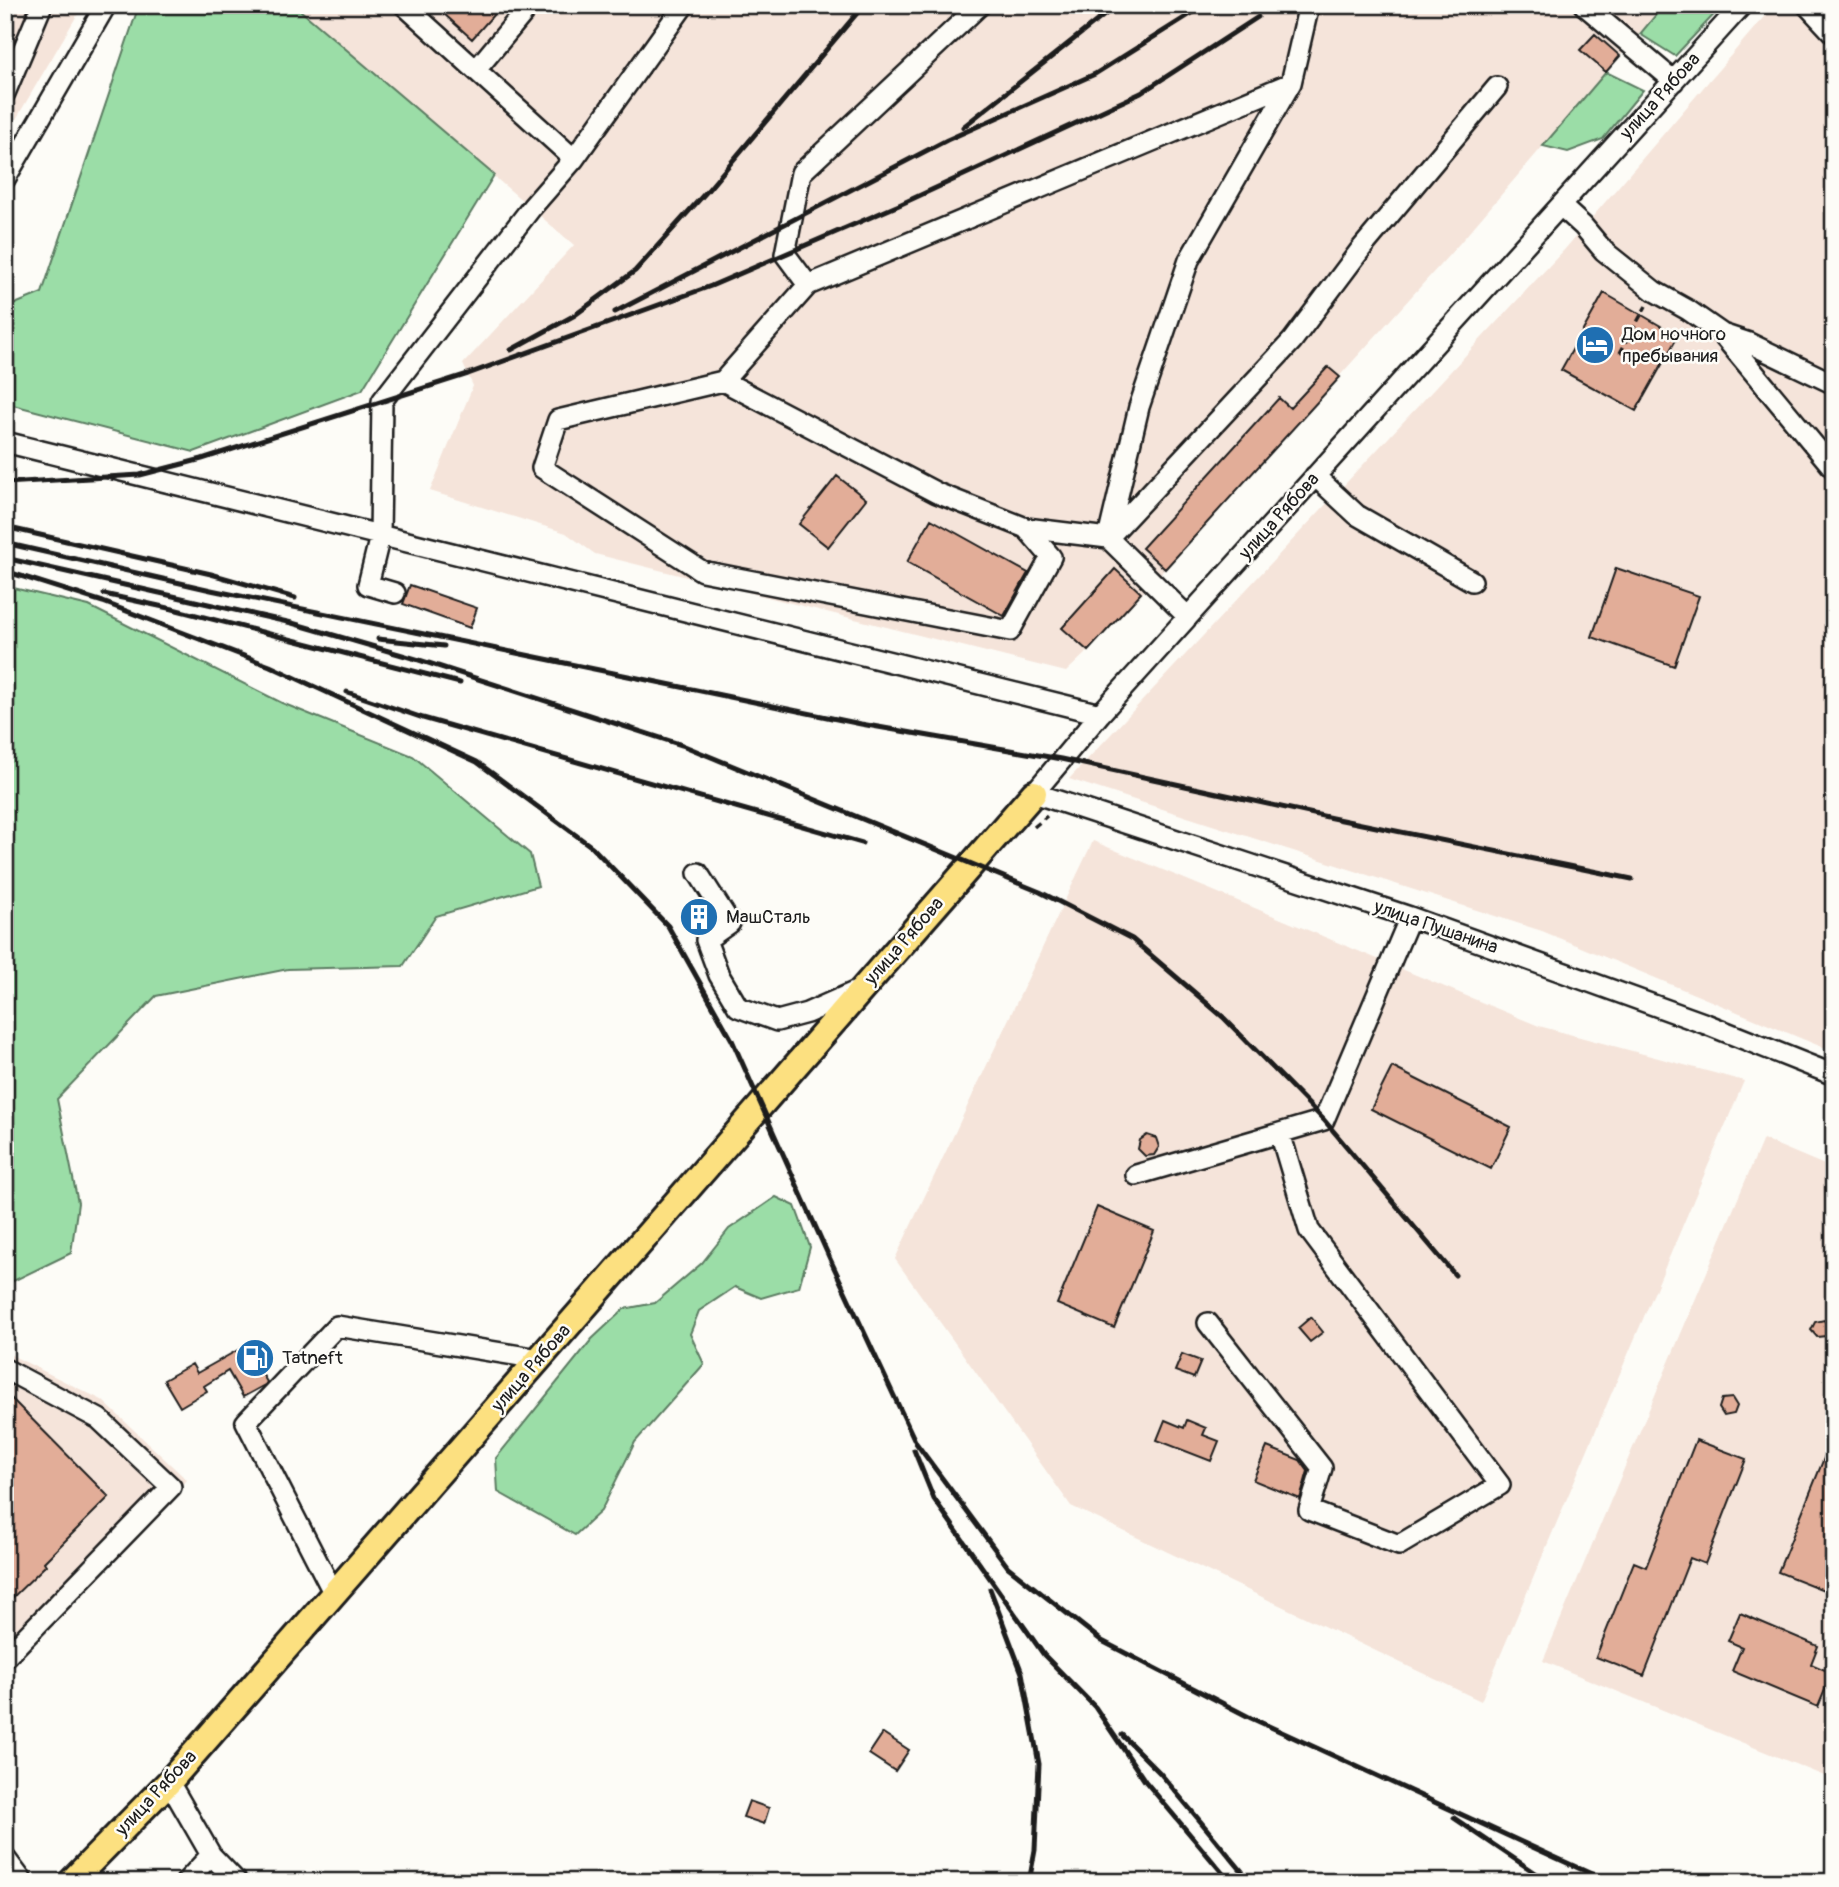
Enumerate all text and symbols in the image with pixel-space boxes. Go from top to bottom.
street label: улица Рябова [1614,47,1706,145]
place label: Дом ночного пребывания [1621,322,1726,368]
hotel icon: Дом ночного пребывания [1574,324,1616,366]
street label: улица Рябова [1233,467,1325,565]
street label: улица Рябова [858,892,949,991]
street label: улица Пушанина [1370,894,1501,959]
building icon: МашСталь [678,896,720,938]
place label: МашСталь [726,905,811,929]
street label: улица Рябова [485,1319,576,1418]
fuel station icon: Tatneft [234,1337,276,1379]
place label: Tatneft [282,1346,343,1370]
street label: улица Рябова [109,1745,202,1842]

